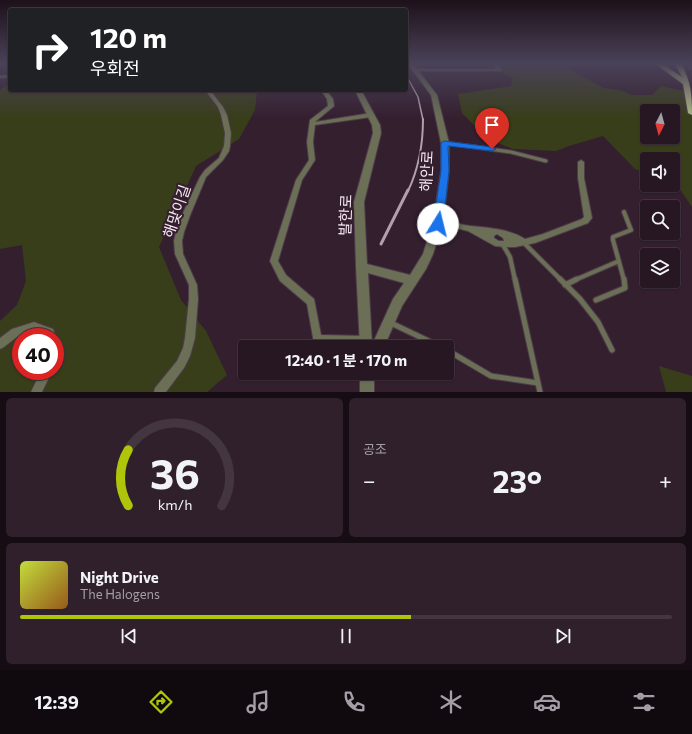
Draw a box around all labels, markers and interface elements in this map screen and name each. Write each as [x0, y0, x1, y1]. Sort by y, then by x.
text: 120 m [90, 20, 167, 54]
icon: right [24, 24, 76, 76]
text: 우회전 [90, 57, 140, 79]
north arrow [640, 104, 680, 144]
map controls [640, 104, 680, 288]
pin [475, 108, 509, 149]
icon: arrive [481, 114, 503, 136]
street label: 해안로 [416, 150, 436, 192]
button: sound [640, 152, 680, 192]
street label: 해맞이길 [159, 182, 193, 240]
street label: 발한로 [335, 194, 355, 236]
button: search [640, 200, 680, 240]
position arrow [417, 203, 459, 245]
button: layers [640, 248, 680, 288]
speed limit sign: 40 [12, 328, 64, 380]
text: 12:40 · 1 분 · 170 m [285, 351, 407, 369]
text: 공조 [363, 441, 387, 457]
text: 36 [150, 446, 199, 497]
text: 23° [493, 462, 542, 499]
text: − [363, 467, 376, 494]
text: + [659, 467, 672, 494]
text: km/h [157, 494, 192, 512]
text: Night Drive [80, 568, 159, 586]
text: The Halogens [80, 586, 160, 602]
icon: previous [118, 625, 140, 647]
icon: pause [335, 625, 357, 647]
icon: next [552, 625, 574, 647]
icon: directions [147, 688, 175, 716]
icon: music [244, 688, 272, 716]
icon: phone [340, 688, 368, 716]
icon: climate [437, 688, 465, 716]
icon: car [533, 688, 561, 716]
icon: filters [630, 688, 658, 716]
text: 12:39 [34, 691, 79, 713]

